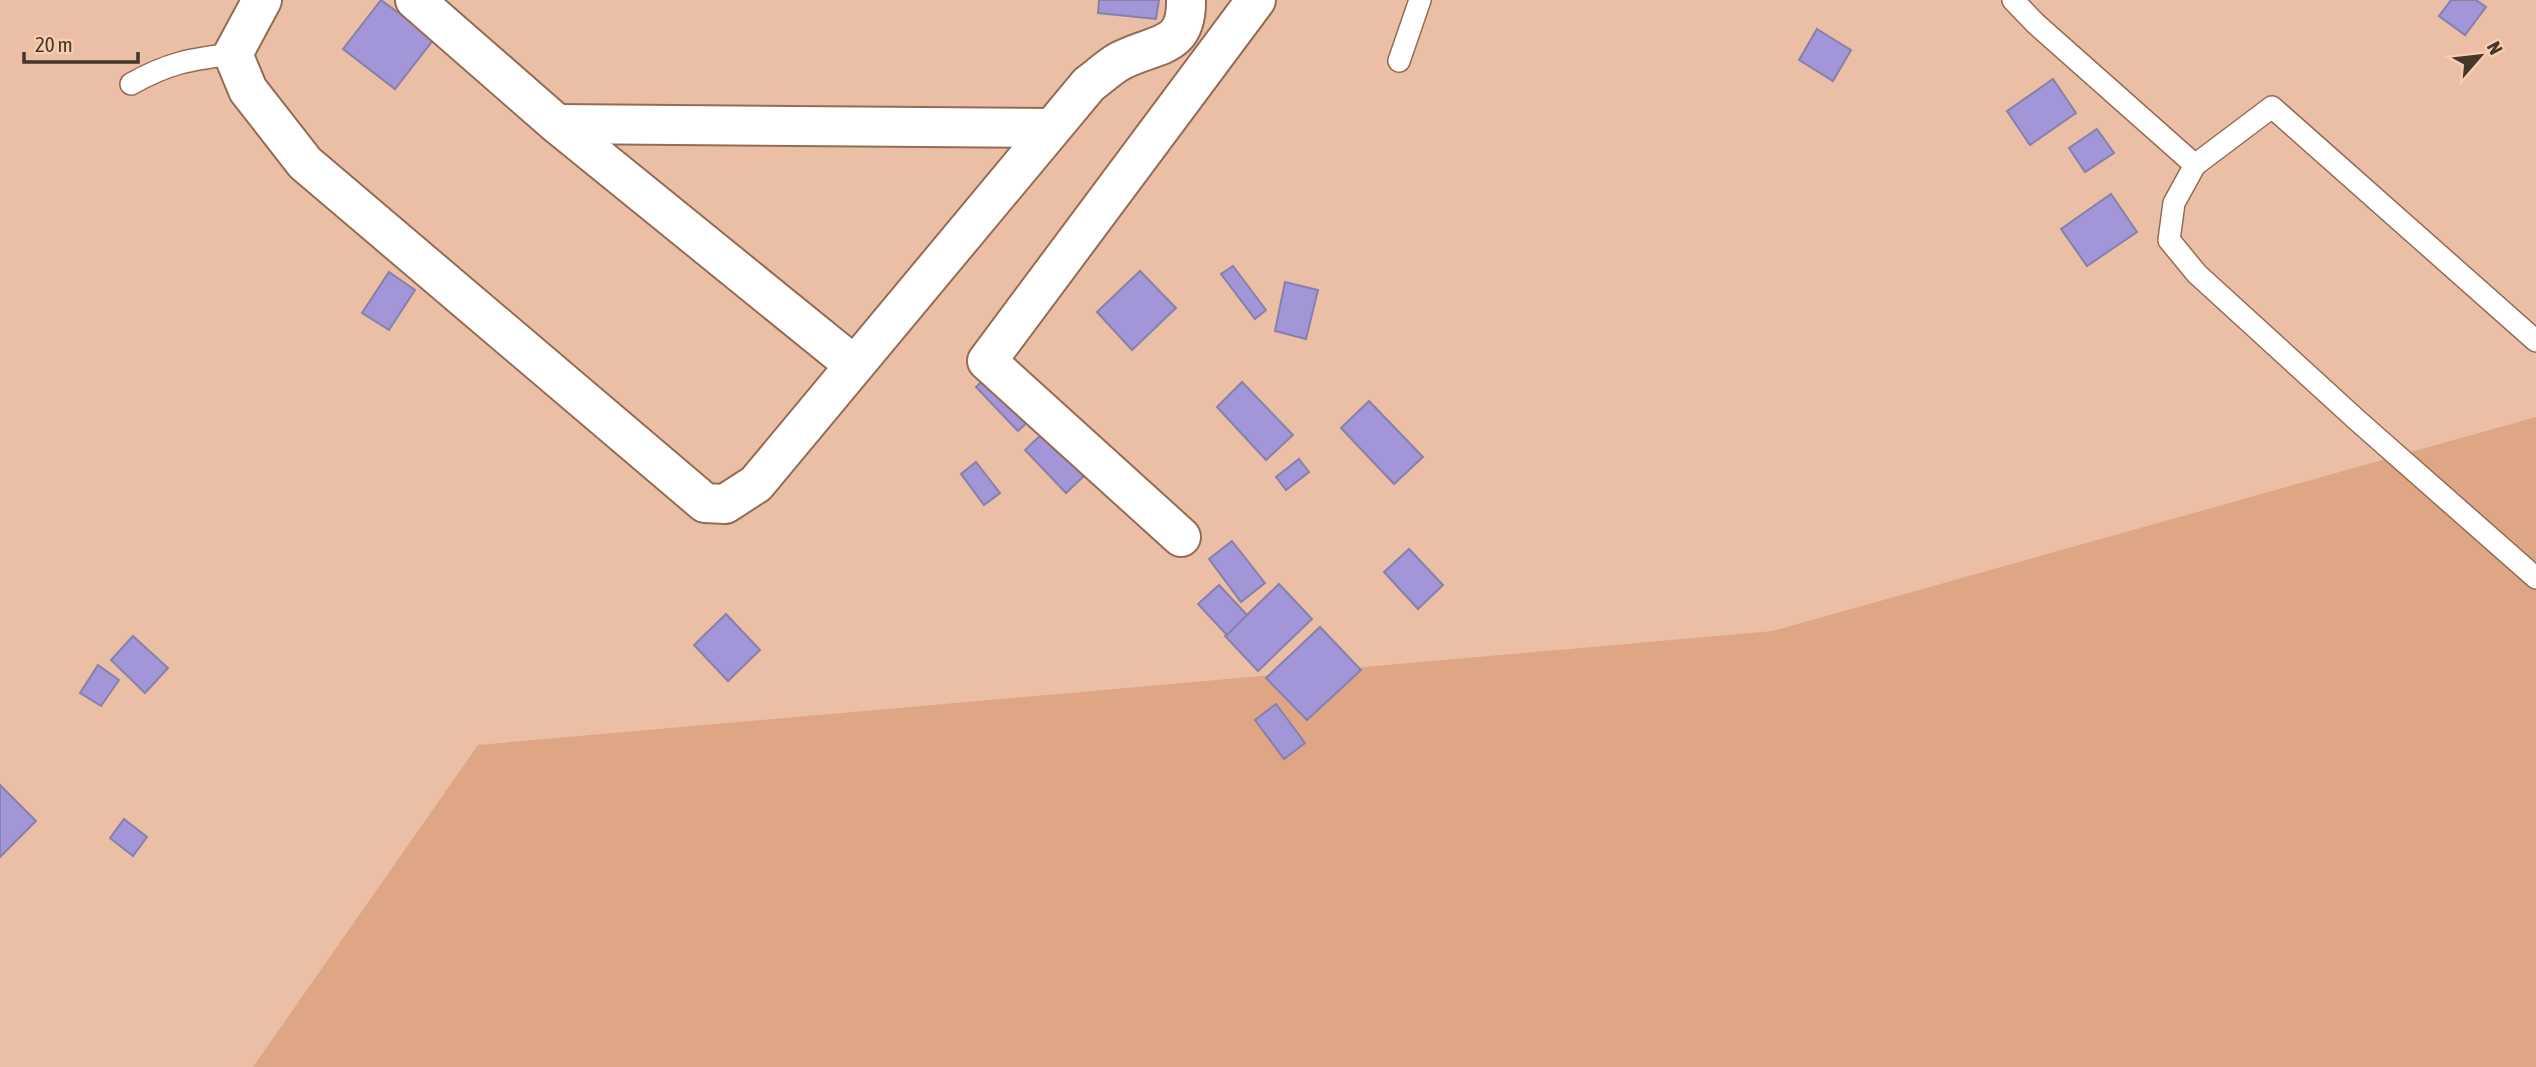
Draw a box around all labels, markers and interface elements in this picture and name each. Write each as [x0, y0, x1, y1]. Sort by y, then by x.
scale bar [24, 21, 138, 65]
north arrow [2445, 21, 2515, 91]
text: 20 m [35, 32, 73, 56]
text: N [2483, 38, 2507, 58]

